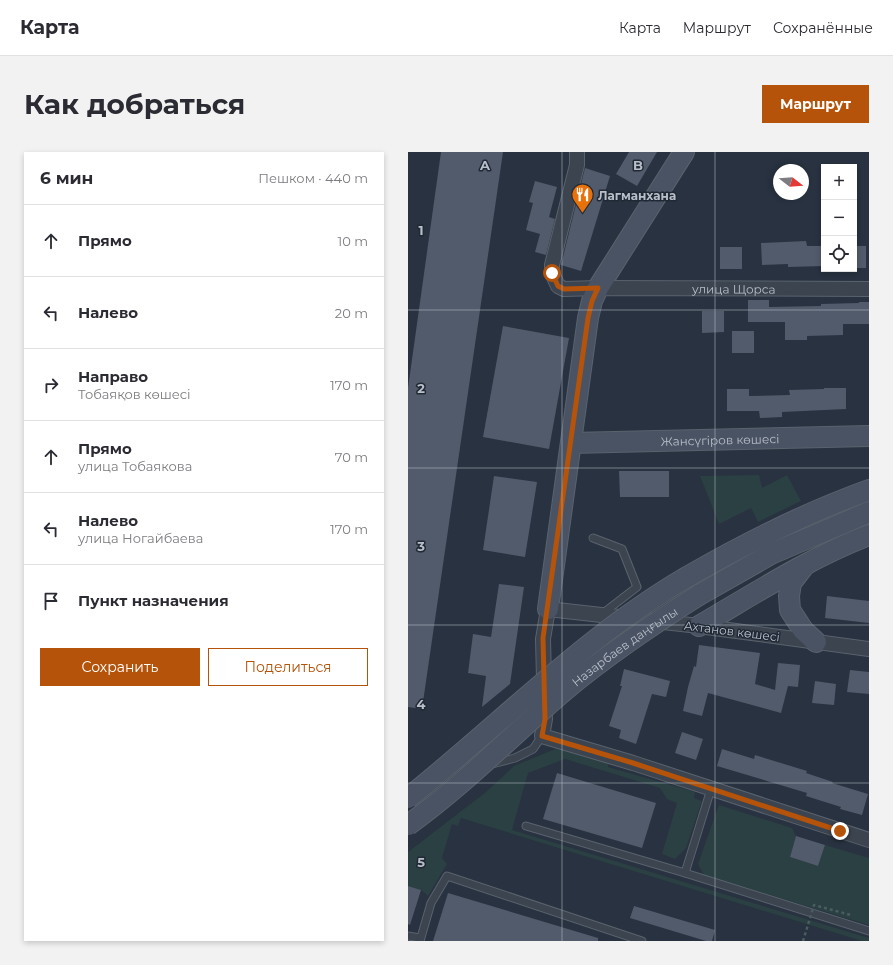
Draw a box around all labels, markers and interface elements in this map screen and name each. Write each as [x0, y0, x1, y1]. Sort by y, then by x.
text: Карта [20, 16, 80, 39]
text: Карта [619, 19, 661, 37]
text: Маршрут [683, 19, 751, 37]
text: Сохранённые [773, 19, 873, 37]
button: Маршрут [762, 85, 869, 123]
text: Как добраться [24, 87, 245, 121]
text: A [479, 157, 491, 173]
text: B [633, 157, 643, 173]
north arrow [773, 164, 809, 200]
map controls [821, 164, 857, 272]
button: + [821, 164, 857, 200]
text: 6 мин [40, 168, 93, 188]
text: Пешком · 440 m [258, 170, 368, 186]
restaurant icon: Лагманхана [570, 182, 596, 215]
place label: Лагманхана [598, 188, 676, 203]
button: − [821, 200, 857, 236]
text: 1 [418, 222, 424, 238]
icon: ahead [40, 230, 62, 252]
text: Прямо [78, 231, 132, 250]
text: 10 m [338, 233, 368, 249]
button: locate [821, 236, 857, 272]
route start [543, 264, 561, 282]
street label: улица Щорса [691, 281, 776, 296]
icon: left [40, 302, 62, 324]
text: Налево [78, 303, 138, 322]
text: 20 m [335, 305, 368, 321]
text: Направо [78, 367, 148, 386]
icon: right [40, 374, 62, 396]
text: 170 m [330, 377, 368, 393]
text: 2 [417, 380, 425, 396]
text: Тобаяқов көшесі [78, 386, 191, 402]
street label: Жансүгіров көшесі [660, 431, 780, 448]
text: Прямо [78, 439, 132, 458]
icon: ahead [40, 446, 62, 468]
text: 70 m [335, 449, 368, 465]
text: улица Тобаякова [78, 458, 192, 474]
text: Налево [78, 511, 138, 530]
icon: left [40, 518, 62, 540]
text: 170 m [330, 521, 368, 537]
text: улица Ногайбаева [78, 530, 203, 546]
text: 3 [416, 538, 425, 554]
icon: arrive [40, 590, 62, 612]
text: Пункт назначения [78, 591, 229, 610]
street label: Назарбаев даңғылы [568, 603, 680, 689]
street label: Ахтанов көшесі [683, 618, 781, 644]
button: Сохранить [40, 648, 200, 686]
button: Поделиться [208, 648, 368, 686]
text: 4 [417, 696, 426, 712]
route end [831, 822, 849, 840]
text: 5 [417, 854, 425, 870]

